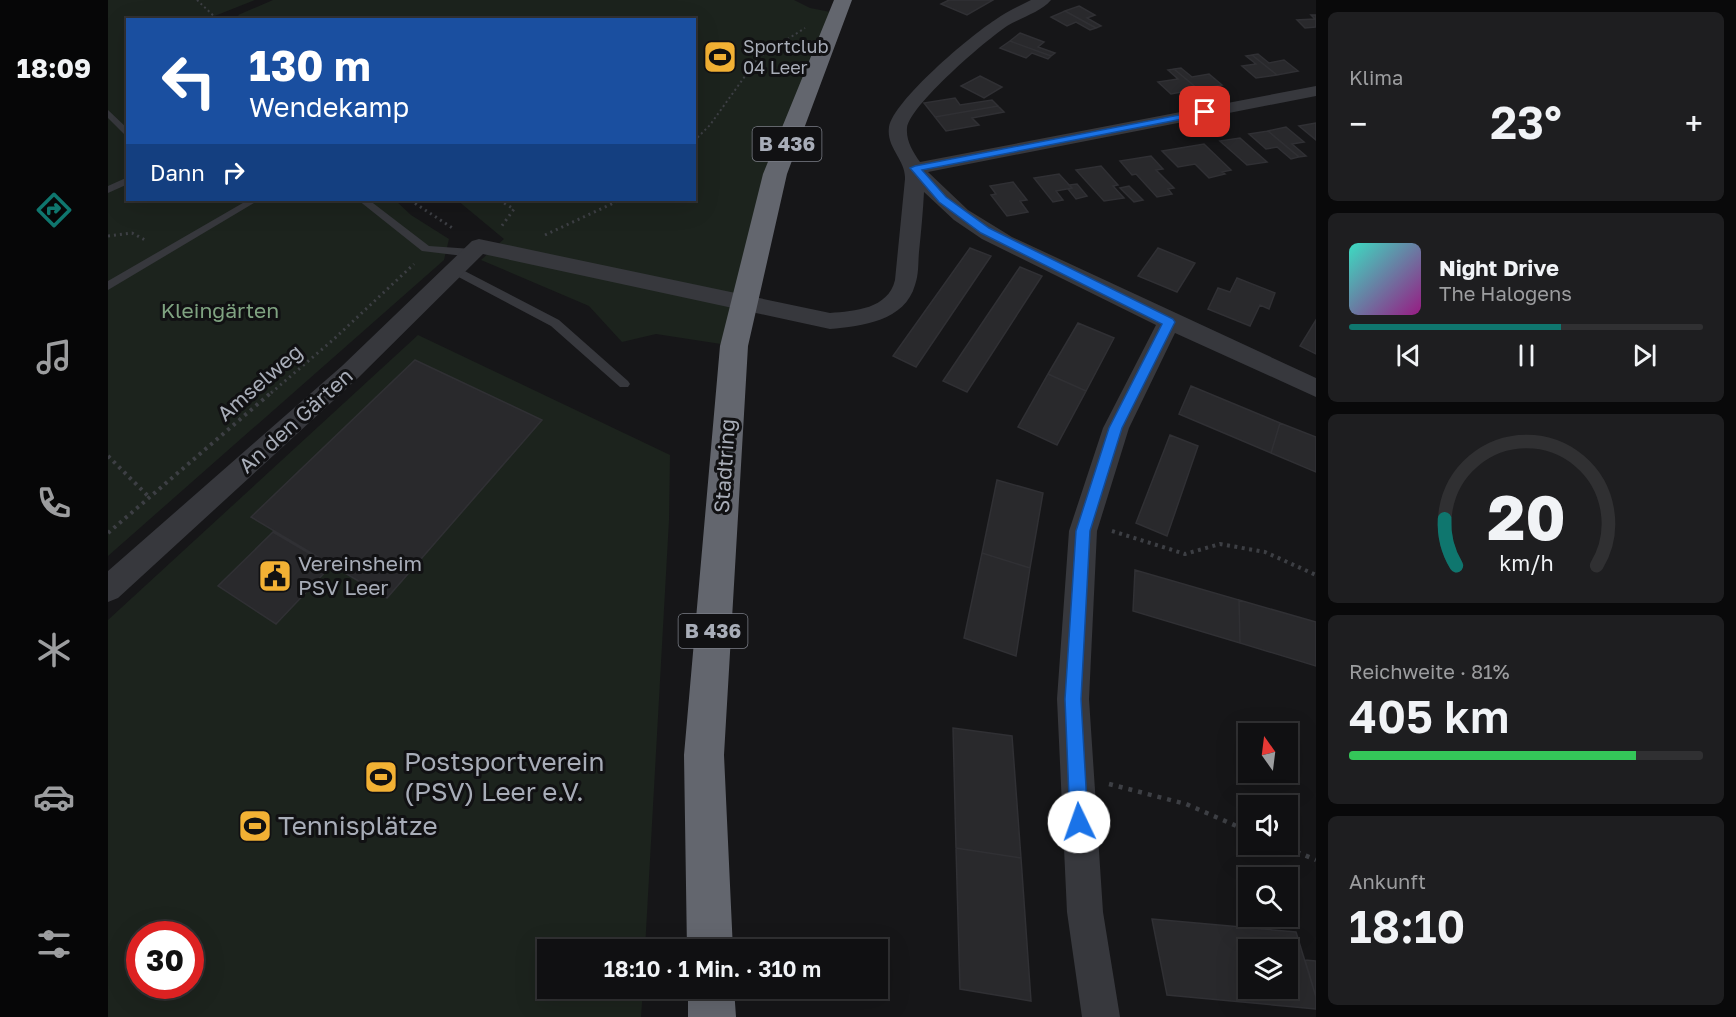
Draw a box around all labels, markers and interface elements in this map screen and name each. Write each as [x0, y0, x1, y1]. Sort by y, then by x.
place label: Sportclub 04 Leer [743, 35, 829, 78]
sports icon: Sportclub 04 Leer [702, 39, 738, 75]
text: 130 m [249, 40, 371, 90]
icon: left [150, 42, 228, 120]
text: 18:09 [17, 52, 91, 84]
text: Klima [1349, 65, 1403, 89]
pin [1179, 86, 1230, 137]
text: Wendekamp [249, 91, 409, 123]
icon: arrive [1188, 95, 1221, 128]
text: 23° [1490, 95, 1562, 149]
text: − [1349, 104, 1367, 143]
text: + [1685, 104, 1703, 143]
road number: B 436 [752, 127, 822, 161]
icon: right [217, 156, 250, 189]
text: Dann [150, 159, 205, 186]
icon: directions [33, 189, 75, 231]
text: Night Drive [1439, 254, 1559, 281]
text: The Halogens [1439, 281, 1572, 305]
park label: Kleingärten [161, 297, 279, 323]
icon: music [33, 336, 75, 378]
street label: Amselweg [211, 338, 307, 426]
icon: previous [1392, 339, 1425, 372]
icon: pause [1510, 339, 1543, 372]
icon: next [1628, 339, 1661, 372]
street label: An den Gärten [233, 362, 358, 478]
street label: Stadtring [708, 418, 740, 514]
text: 20 [1487, 479, 1565, 554]
icon: phone [33, 482, 75, 524]
place label: Vereinsheim PSV Leer [298, 550, 422, 600]
text: km/h [1499, 550, 1553, 576]
public building icon: Vereinsheim PSV Leer [257, 558, 293, 594]
road number: B 436 [678, 614, 748, 648]
icon: climate [33, 629, 75, 671]
text: Reichweite · 81% [1349, 659, 1510, 683]
text: 405 km [1349, 689, 1509, 743]
north arrow [1238, 723, 1298, 783]
map controls [1238, 723, 1298, 999]
place label: Postsportverein (PSV) Leer e.V. [404, 746, 605, 807]
sports icon: Postsportverein (PSV) Leer e.V. [363, 759, 399, 795]
icon: car [33, 776, 75, 818]
position arrow [1047, 790, 1111, 854]
button: sound [1238, 795, 1298, 855]
sports icon: Tennisplätze [237, 808, 273, 844]
place label: Tennisplätze [278, 810, 438, 841]
button: search [1238, 867, 1298, 927]
text: Ankunft [1349, 869, 1426, 893]
text: 18:10 [1349, 899, 1465, 953]
speed limit sign: 30 [126, 921, 204, 999]
icon: filters [33, 923, 75, 965]
button: layers [1238, 939, 1298, 999]
text: 18:10 · 1 Min. · 310 m [604, 955, 821, 982]

